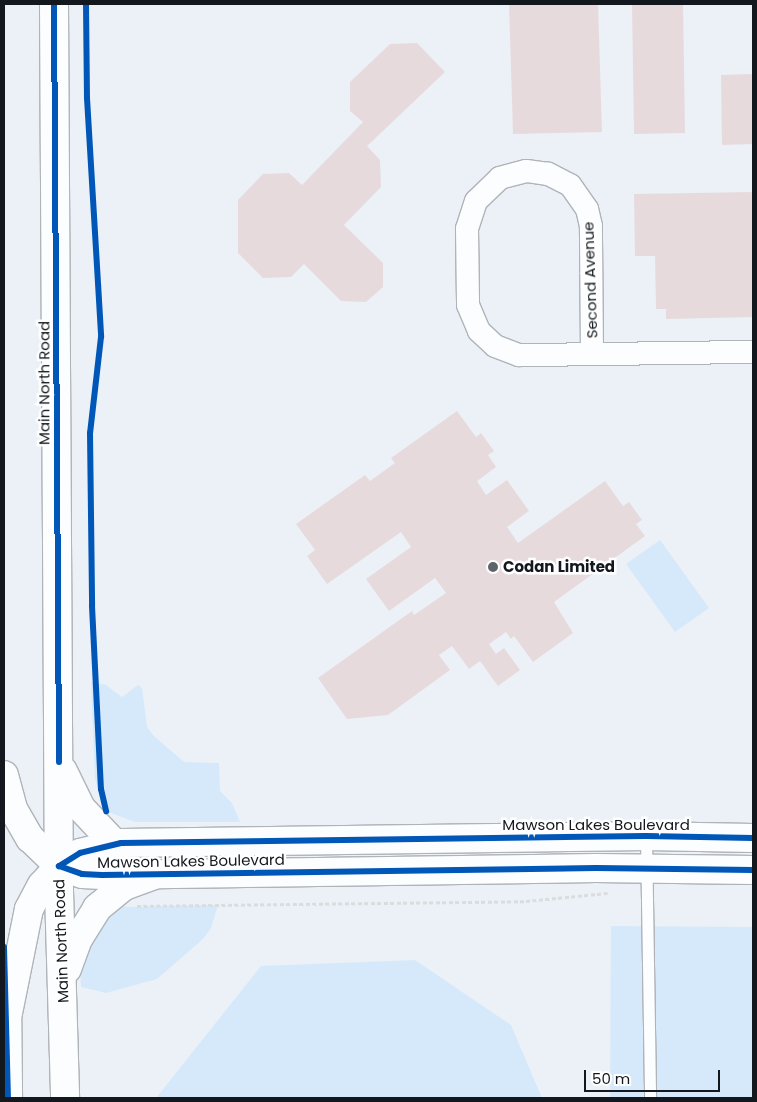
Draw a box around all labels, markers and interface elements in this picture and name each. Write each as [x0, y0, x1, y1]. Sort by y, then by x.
street label: Second Avenue [579, 221, 601, 339]
street label: Main North Road [35, 321, 53, 445]
place label: Codan Limited [503, 558, 615, 576]
marker: Codan Limited [487, 561, 499, 573]
street label: Mawson Lakes Boulevard [502, 816, 690, 834]
street label: Mawson Lakes Boulevard [97, 850, 285, 872]
street label: Main North Road [50, 879, 72, 1003]
scale bar [587, 1060, 723, 1092]
text: 50 m [592, 1068, 630, 1089]

